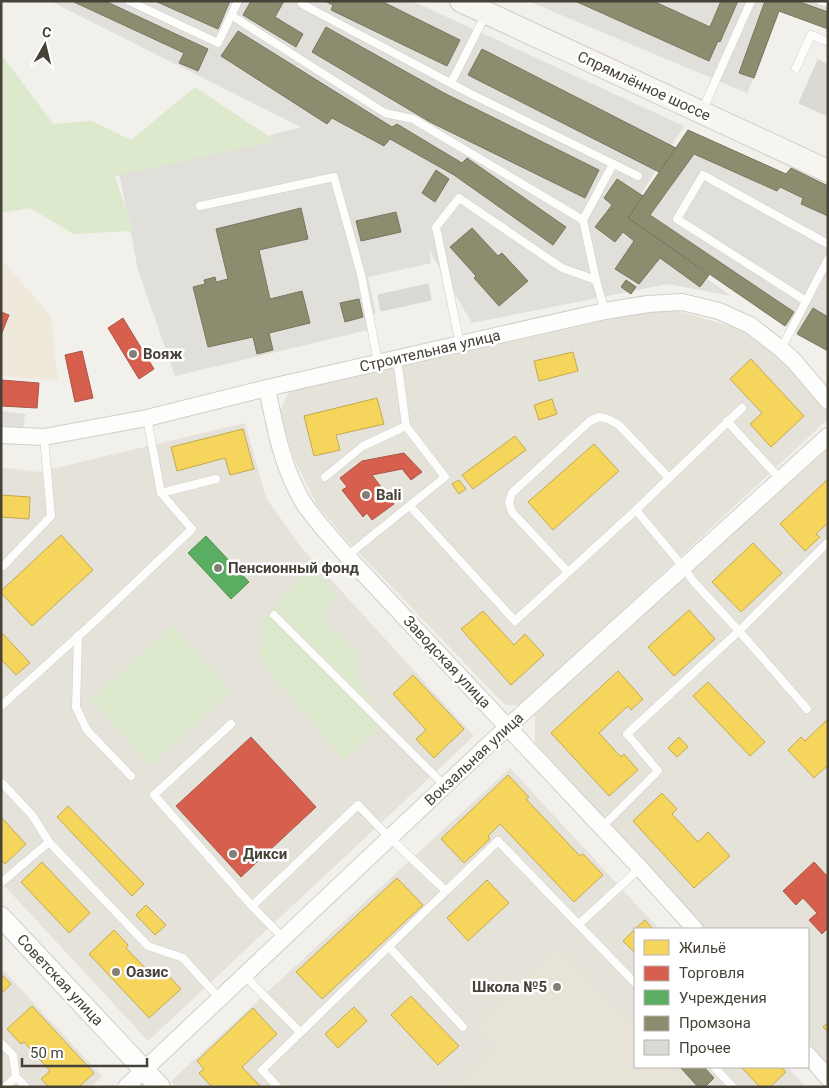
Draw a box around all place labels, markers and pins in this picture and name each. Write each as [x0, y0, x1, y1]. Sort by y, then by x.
place label: Вояж [143, 345, 182, 363]
marker: Вояж [127, 348, 139, 360]
place label: Bali [376, 486, 402, 504]
marker: Bali [360, 489, 372, 501]
place label: Пенсионный фонд [228, 559, 360, 577]
marker: Пенсионный фонд [212, 562, 224, 574]
place label: Дикси [243, 845, 287, 863]
marker: Дикси [227, 848, 239, 860]
place label: Оазис [126, 963, 169, 981]
marker: Оазис [110, 966, 122, 978]
place label: Школа №5 [472, 978, 547, 996]
marker: Школа №5 [551, 981, 563, 993]

